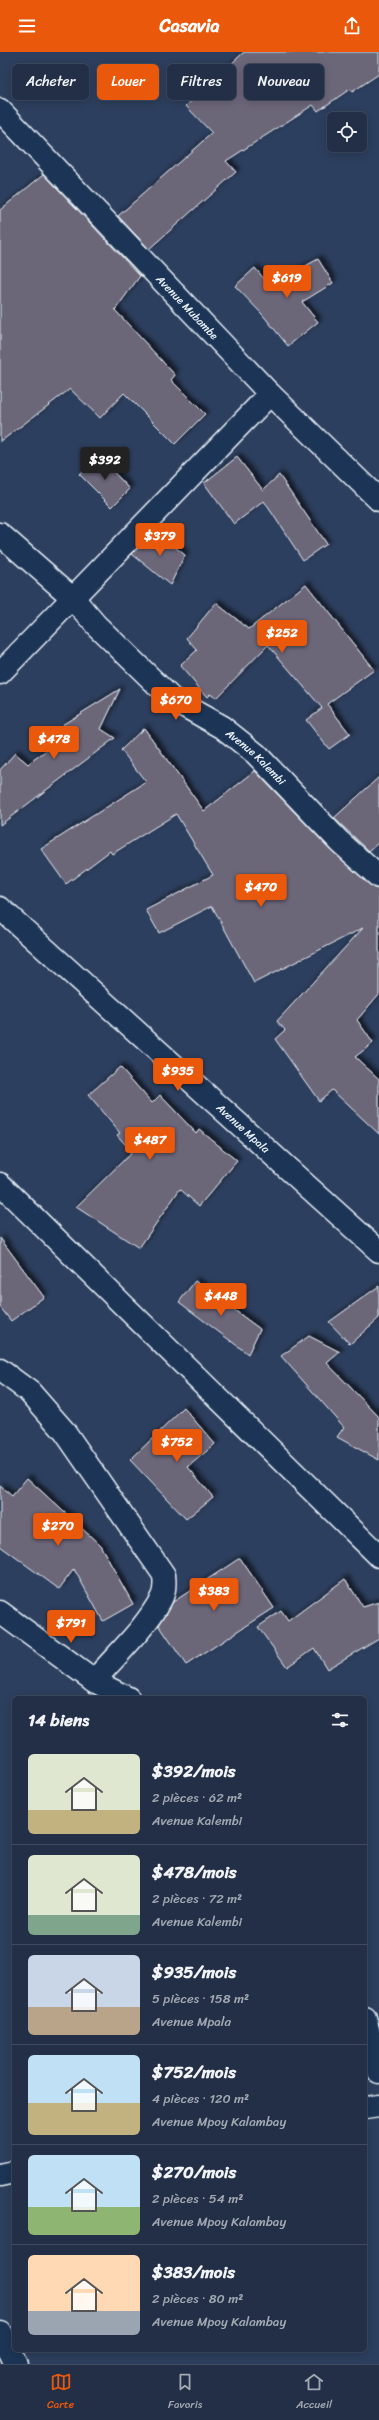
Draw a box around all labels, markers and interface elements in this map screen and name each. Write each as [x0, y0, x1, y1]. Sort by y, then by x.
text: Casavia [160, 10, 219, 42]
icon: menu [16, 15, 38, 37]
icon: share [341, 15, 363, 37]
chip: Acheter [12, 64, 89, 100]
chip: Louer [97, 64, 159, 100]
chip: Filtres [167, 64, 236, 100]
chip: Nouveau [244, 64, 324, 100]
map controls [327, 112, 367, 152]
button: locate [327, 112, 367, 152]
pin: $619 [263, 265, 311, 299]
text: $619 [272, 266, 302, 289]
street label: Avenue Mubambe [151, 269, 224, 345]
pin: $392 [81, 447, 129, 481]
text: $392 [89, 448, 121, 471]
pin: $379 [136, 523, 184, 557]
text: $379 [144, 524, 176, 547]
pin: $252 [258, 620, 306, 654]
text: $252 [266, 621, 298, 644]
pin: $670 [152, 687, 200, 721]
text: $670 [160, 688, 192, 711]
street label: Avenue Kalembi [221, 723, 291, 790]
pin: $478 [30, 726, 78, 760]
text: $478 [38, 727, 70, 750]
pin: $470 [237, 874, 285, 908]
text: $470 [245, 875, 277, 898]
pin: $935 [154, 1058, 202, 1092]
text: $935 [162, 1059, 194, 1082]
street label: Avenue Mpala [211, 1098, 275, 1158]
pin: $487 [126, 1127, 174, 1161]
text: $487 [134, 1128, 166, 1151]
pin: $448 [197, 1283, 245, 1317]
text: $448 [205, 1284, 237, 1307]
pin: $752 [153, 1429, 201, 1463]
text: $752 [161, 1430, 193, 1453]
pin: $270 [34, 1513, 82, 1547]
text: $270 [42, 1514, 74, 1537]
pin: $383 [190, 1578, 238, 1612]
text: $383 [199, 1579, 229, 1602]
pin: $791 [47, 1610, 95, 1644]
text: $791 [56, 1611, 86, 1634]
text: 14 biens [28, 1705, 89, 1735]
icon: filters [329, 1709, 351, 1731]
text: $392/mois [152, 1756, 236, 1786]
icon: home [60, 1770, 108, 1818]
text: 2 pièces · 62 m² [152, 1786, 242, 1809]
text: Avenue Kalembi [152, 1809, 242, 1832]
text: $478/mois [152, 1857, 237, 1887]
icon: home [60, 1871, 108, 1919]
text: 2 pièces · 72 m² [152, 1887, 242, 1910]
text: Avenue Kalembi [152, 1910, 242, 1933]
text: $935/mois [152, 1957, 236, 1987]
icon: home [60, 1971, 108, 2019]
text: 5 pièces · 158 m² [152, 1987, 249, 2010]
text: Avenue Mpala [152, 2010, 231, 2033]
text: $752/mois [152, 2057, 236, 2087]
icon: home [60, 2071, 108, 2119]
text: 4 pièces · 120 m² [152, 2087, 249, 2110]
text: Avenue Mpoy Kalambay [152, 2110, 286, 2133]
text: $270/mois [152, 2157, 236, 2187]
icon: home [60, 2171, 108, 2219]
text: 2 pièces · 54 m² [152, 2187, 243, 2210]
text: Avenue Mpoy Kalambay [152, 2210, 286, 2233]
text: $383/mois [152, 2257, 235, 2287]
icon: home [60, 2271, 108, 2319]
text: 2 pièces · 80 m² [152, 2287, 243, 2310]
text: Avenue Mpoy Kalambay [152, 2310, 286, 2333]
tab: Carte [47, 2371, 74, 2414]
tab: Favoris [168, 2371, 202, 2414]
tab: Accueil [296, 2371, 332, 2414]

